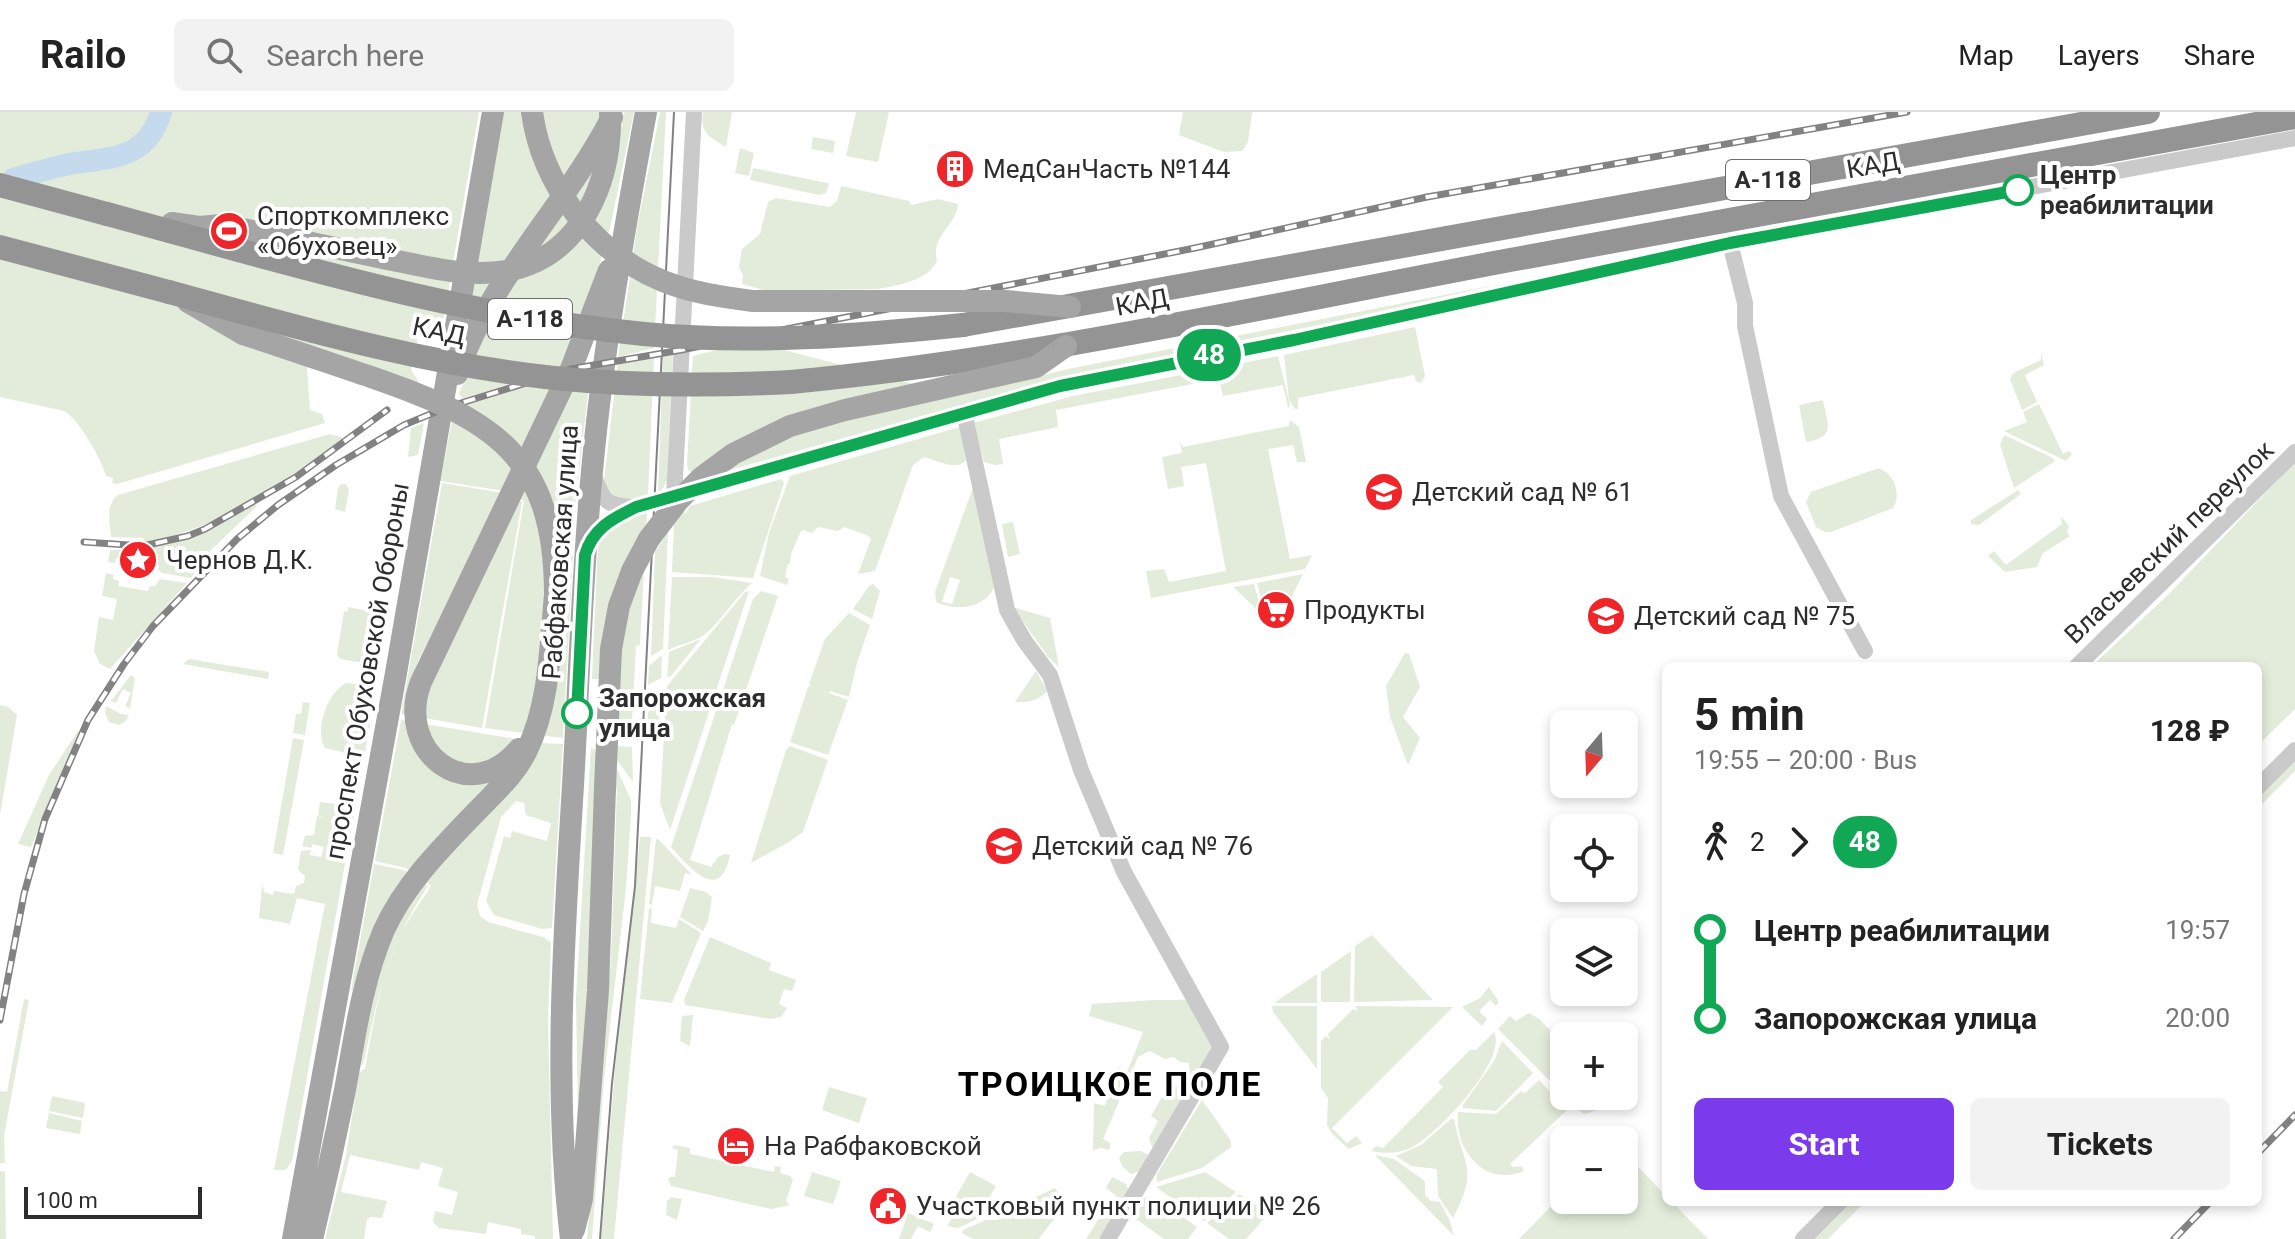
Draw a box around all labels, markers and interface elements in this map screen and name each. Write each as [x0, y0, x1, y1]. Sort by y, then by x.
search box [174, 19, 734, 91]
text: Railo [40, 33, 126, 77]
icon: search [202, 33, 246, 77]
text: Search here [266, 38, 424, 73]
text: Map [1958, 39, 2014, 72]
text: Layers [2058, 39, 2140, 72]
text: Share [2184, 39, 2255, 72]
street label: КАД [1844, 146, 1902, 184]
building icon: МедСанЧасть №144 [934, 148, 976, 190]
place label: МедСанЧасть №144 [983, 154, 1231, 184]
road number: А-118 [1726, 160, 1810, 200]
place label: Центр реабилитации [2040, 160, 2214, 220]
marker: Центр реабилитации [2003, 175, 2033, 205]
place label: Спорткомплекс «Обуховец» [257, 201, 449, 261]
sports icon: Спорткомплекс «Обуховец» [208, 210, 250, 252]
street label: КАД [1113, 282, 1171, 322]
road number: А-118 [488, 299, 572, 339]
street label: КАД [410, 311, 468, 351]
line badge: 48 [1173, 329, 1245, 381]
text: 48 [1193, 338, 1225, 371]
street label: Рабфаковская улица [536, 424, 584, 680]
street label: Власьевский переулок [2058, 434, 2280, 650]
school or university icon: Детский сад № 61 [1363, 471, 1405, 513]
place label: Детский сад № 61 [1412, 477, 1633, 507]
street label: проспект Обуховской Обороны [319, 480, 415, 862]
place icon: Чернов Д.К. [117, 539, 159, 581]
place label: Чернов Д.К. [166, 545, 313, 575]
supermarket icon: Продукты [1255, 589, 1297, 631]
place label: Продукты [1304, 595, 1426, 625]
school or university icon: Детский сад № 75 [1585, 595, 1627, 637]
place label: Детский сад № 75 [1634, 601, 1855, 631]
place label: Запорожская улица [599, 683, 766, 743]
text: 5 min [1694, 689, 1805, 741]
marker: Запорожская улица [562, 698, 592, 728]
north arrow [1550, 710, 1638, 798]
map controls [1550, 710, 1638, 1214]
text: 128 ₽ [2150, 713, 2230, 748]
text: 19:55 – 20:00 · Bus [1694, 745, 1917, 775]
button: locate [1550, 814, 1638, 902]
icon: walk [1694, 820, 1738, 864]
icon: forward [1777, 820, 1821, 864]
school or university icon: Детский сад № 76 [983, 825, 1025, 867]
text: 48 [1849, 825, 1881, 858]
text: 2 [1750, 827, 1765, 857]
place label: Детский сад № 76 [1032, 831, 1253, 861]
text: Центр реабилитации [1754, 913, 2050, 948]
text: 19:57 [2165, 915, 2230, 945]
button: layers [1550, 918, 1638, 1006]
text: Запорожская улица [1754, 1001, 2037, 1036]
text: 20:00 [2165, 1003, 2230, 1033]
button: + [1550, 1022, 1638, 1110]
district label: ТРОИЦКОЕ ПОЛЕ [958, 1064, 1262, 1104]
button: Start [1694, 1098, 1954, 1190]
button: Tickets [1970, 1098, 2230, 1190]
hotel icon: На Рабфаковской [715, 1125, 757, 1167]
button: − [1550, 1126, 1638, 1214]
place label: На Рабфаковской [764, 1131, 982, 1161]
scale bar [24, 1183, 202, 1219]
public building icon: Участковый пункт полиции № 26 [867, 1185, 909, 1227]
text: 100 m [36, 1188, 98, 1213]
place label: Участковый пункт полиции № 26 [916, 1191, 1321, 1221]

